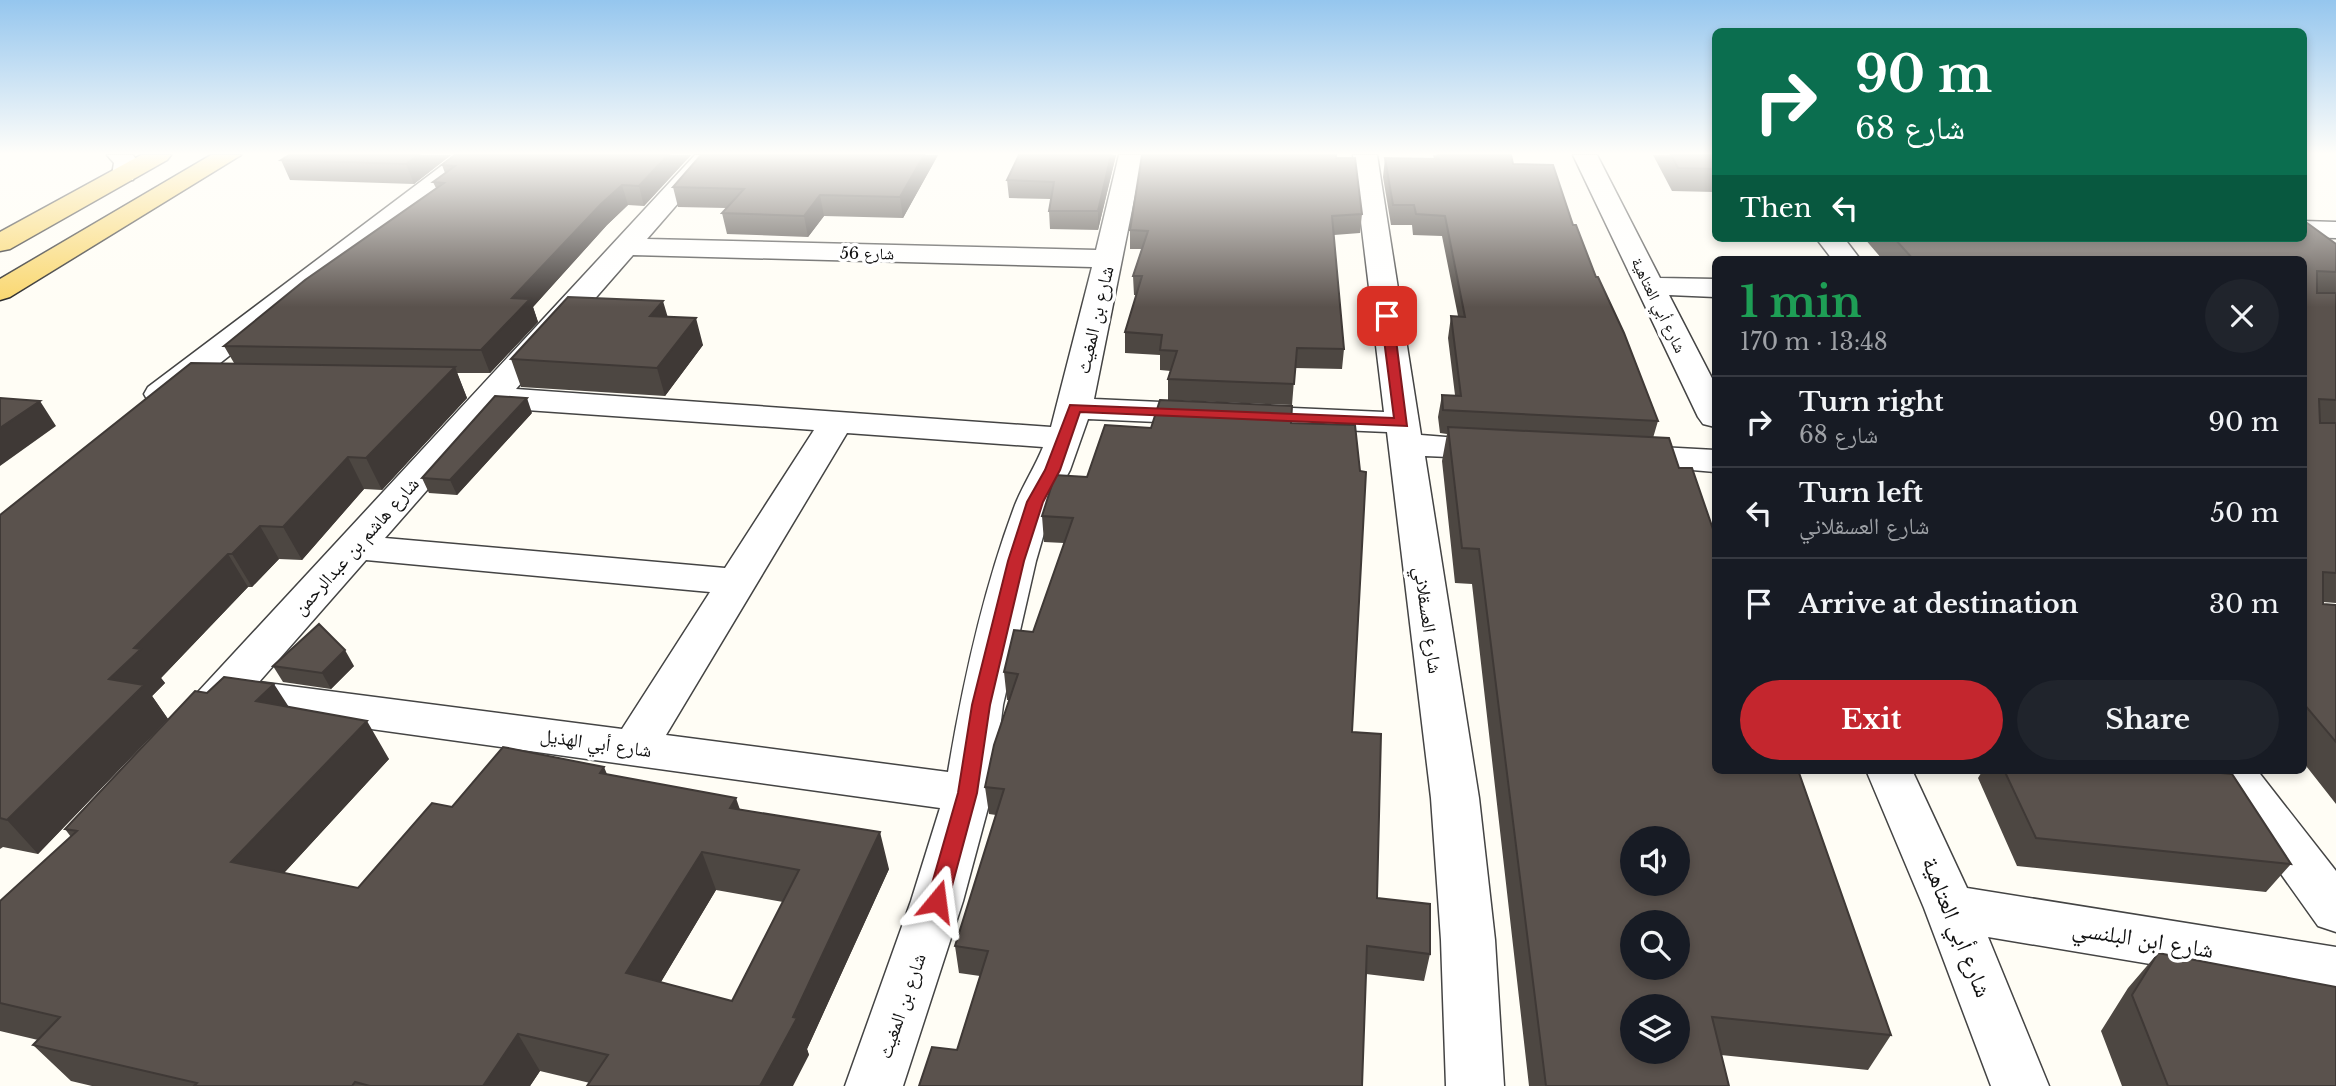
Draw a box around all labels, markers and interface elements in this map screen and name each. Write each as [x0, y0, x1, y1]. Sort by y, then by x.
text: 90 m [1855, 44, 1992, 105]
icon: right [1740, 56, 1831, 147]
text: شارع 68 [1855, 108, 1965, 148]
icon: left [1826, 189, 1864, 227]
text: Then [1740, 192, 1812, 224]
street label: شارع 56 [840, 243, 894, 264]
street label: شارع أبي العتاهية [1625, 254, 1691, 357]
street label: شارع بن المغيث [1071, 264, 1119, 376]
text: 1 min [1740, 276, 1862, 328]
button: close [2205, 279, 2279, 353]
pin [1357, 286, 1417, 346]
icon: arrive [1368, 297, 1406, 335]
text: 170 m · 13:48 [1740, 328, 1888, 356]
text: Turn right [1799, 386, 1944, 418]
icon: right [1740, 403, 1778, 441]
text: 90 m [2208, 406, 2279, 438]
text: شارع 68 [1799, 421, 1878, 449]
street label: شارع هاشم بن عبدالرحمن [288, 472, 425, 620]
text: Turn left [1799, 477, 1923, 509]
icon: left [1740, 494, 1778, 532]
text: 50 m [2210, 497, 2279, 529]
text: شارع العسقلاني [1799, 512, 1930, 540]
street label: شارع العسقلاني [1405, 565, 1447, 676]
icon: arrive [1740, 585, 1778, 623]
text: Arrive at destination [1799, 588, 2079, 620]
text: 30 m [2209, 588, 2279, 620]
button: Exit [1740, 680, 2003, 760]
button: Share [2017, 680, 2279, 760]
street label: شارع أبي الهذيل [538, 724, 653, 766]
map controls [1620, 826, 1690, 1064]
button: sound [1620, 826, 1690, 896]
street label: شارع أبي العتاهية [1912, 853, 1998, 1003]
position arrow [900, 864, 974, 938]
button: search [1620, 910, 1690, 980]
street label: شارع ابن البلنسي [2070, 914, 2216, 969]
street label: شارع بن المغيث [873, 950, 931, 1062]
button: layers [1620, 994, 1690, 1064]

